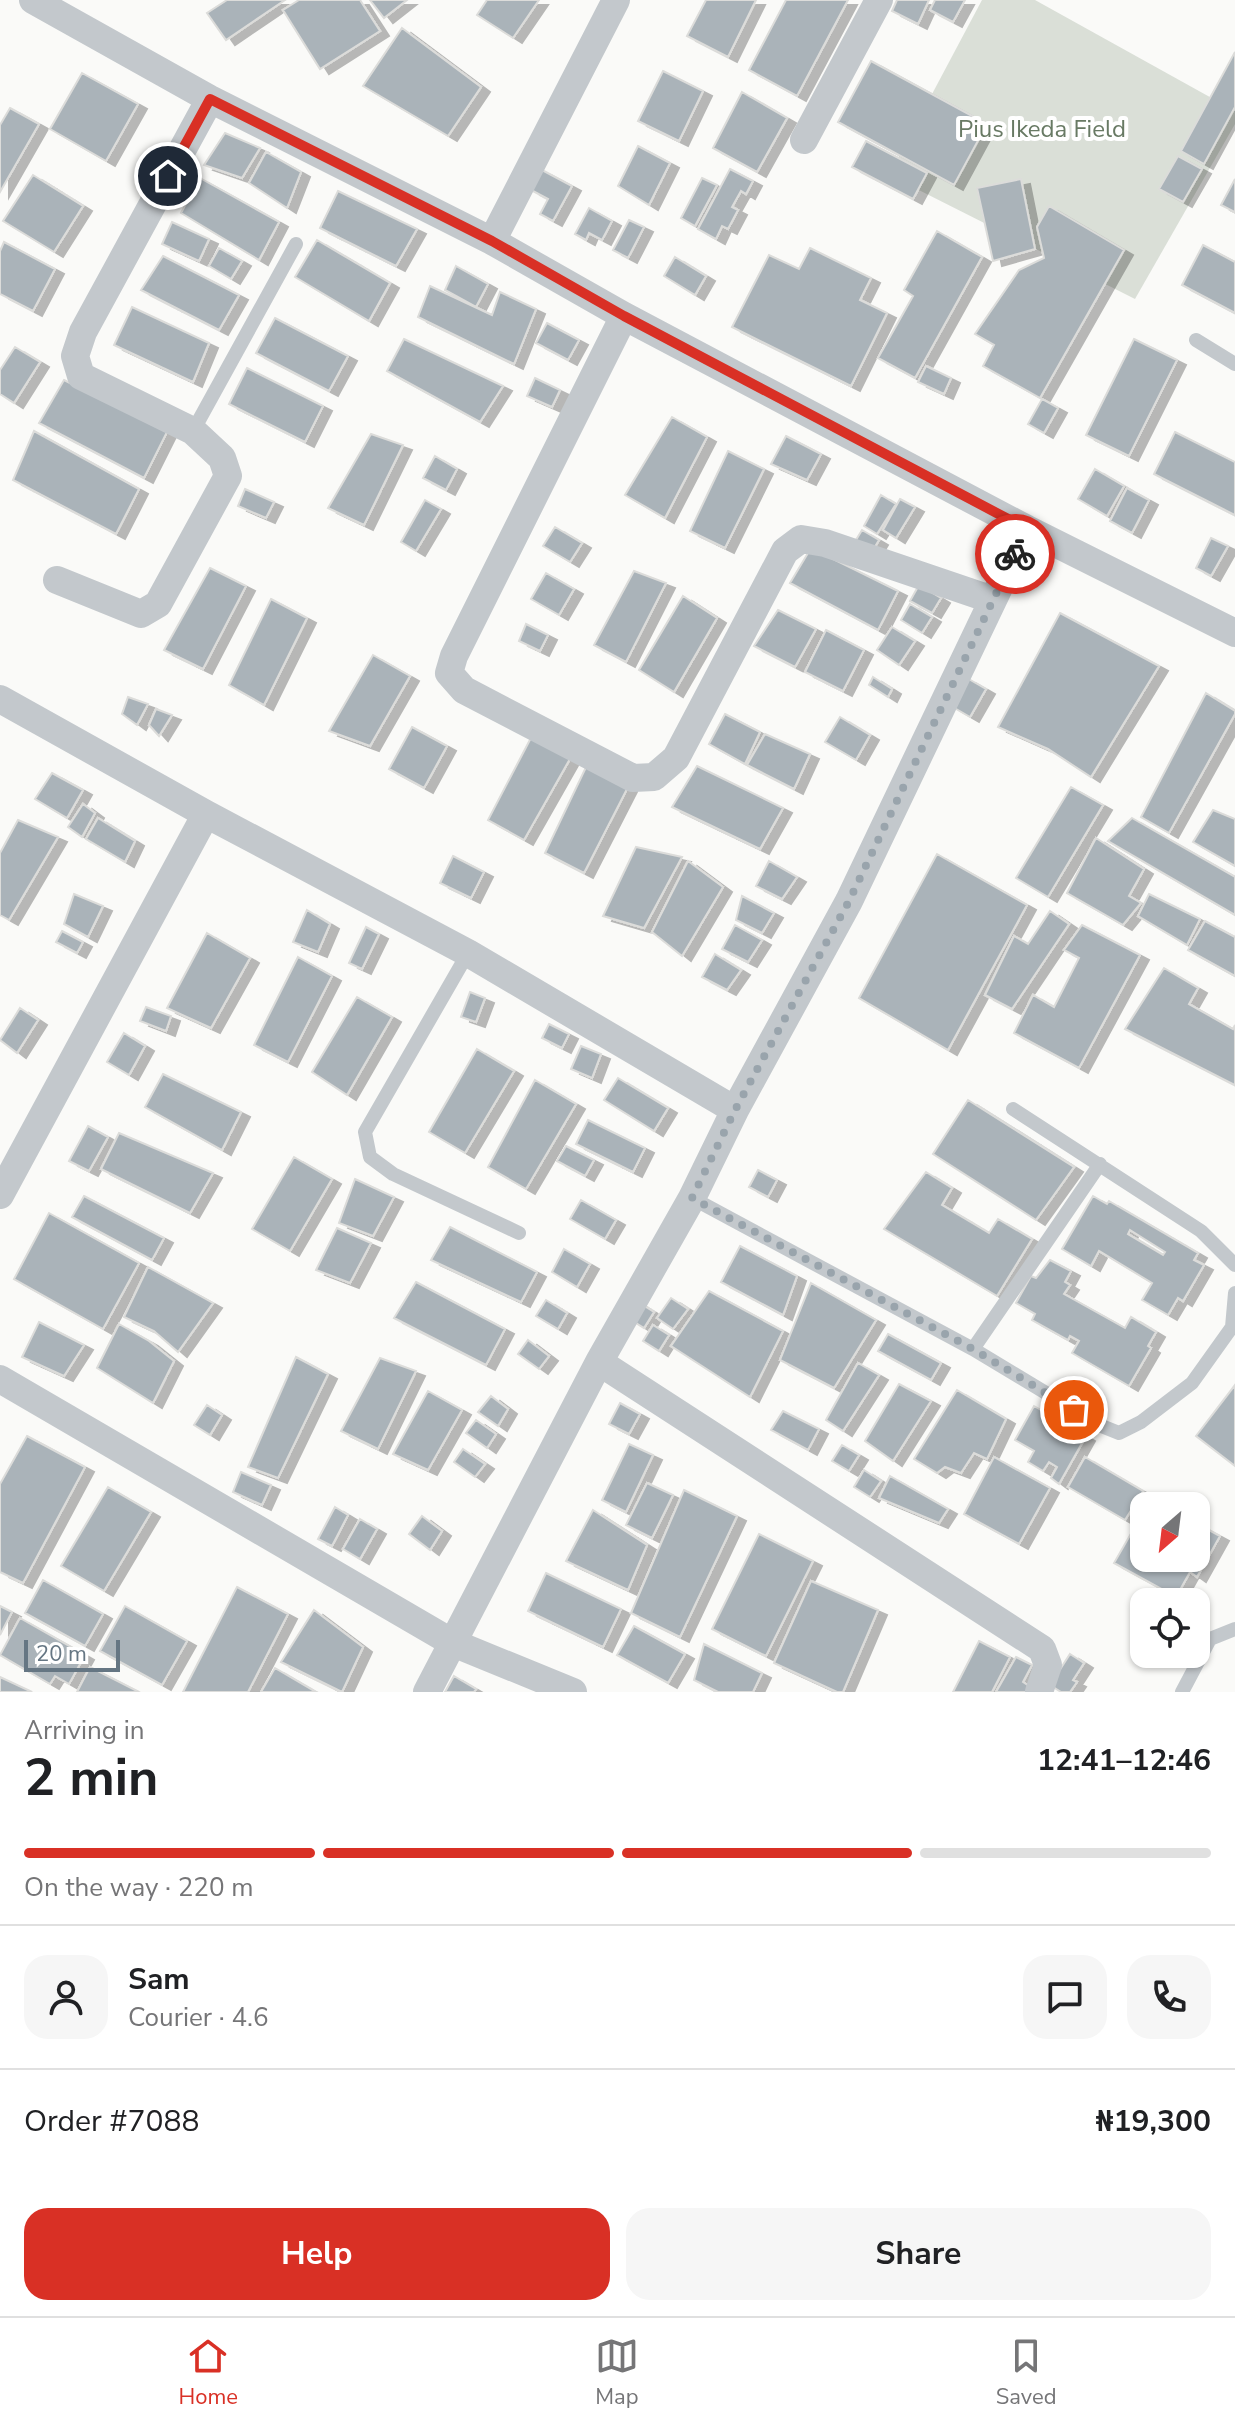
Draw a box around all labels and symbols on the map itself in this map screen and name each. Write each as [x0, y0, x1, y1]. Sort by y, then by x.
park label: Pius Ikeda Field [958, 113, 1126, 145]
pin [134, 142, 202, 210]
courier [975, 514, 1055, 594]
pin [1040, 1376, 1108, 1444]
north arrow [1130, 1492, 1210, 1572]
scale bar [24, 1636, 120, 1672]

